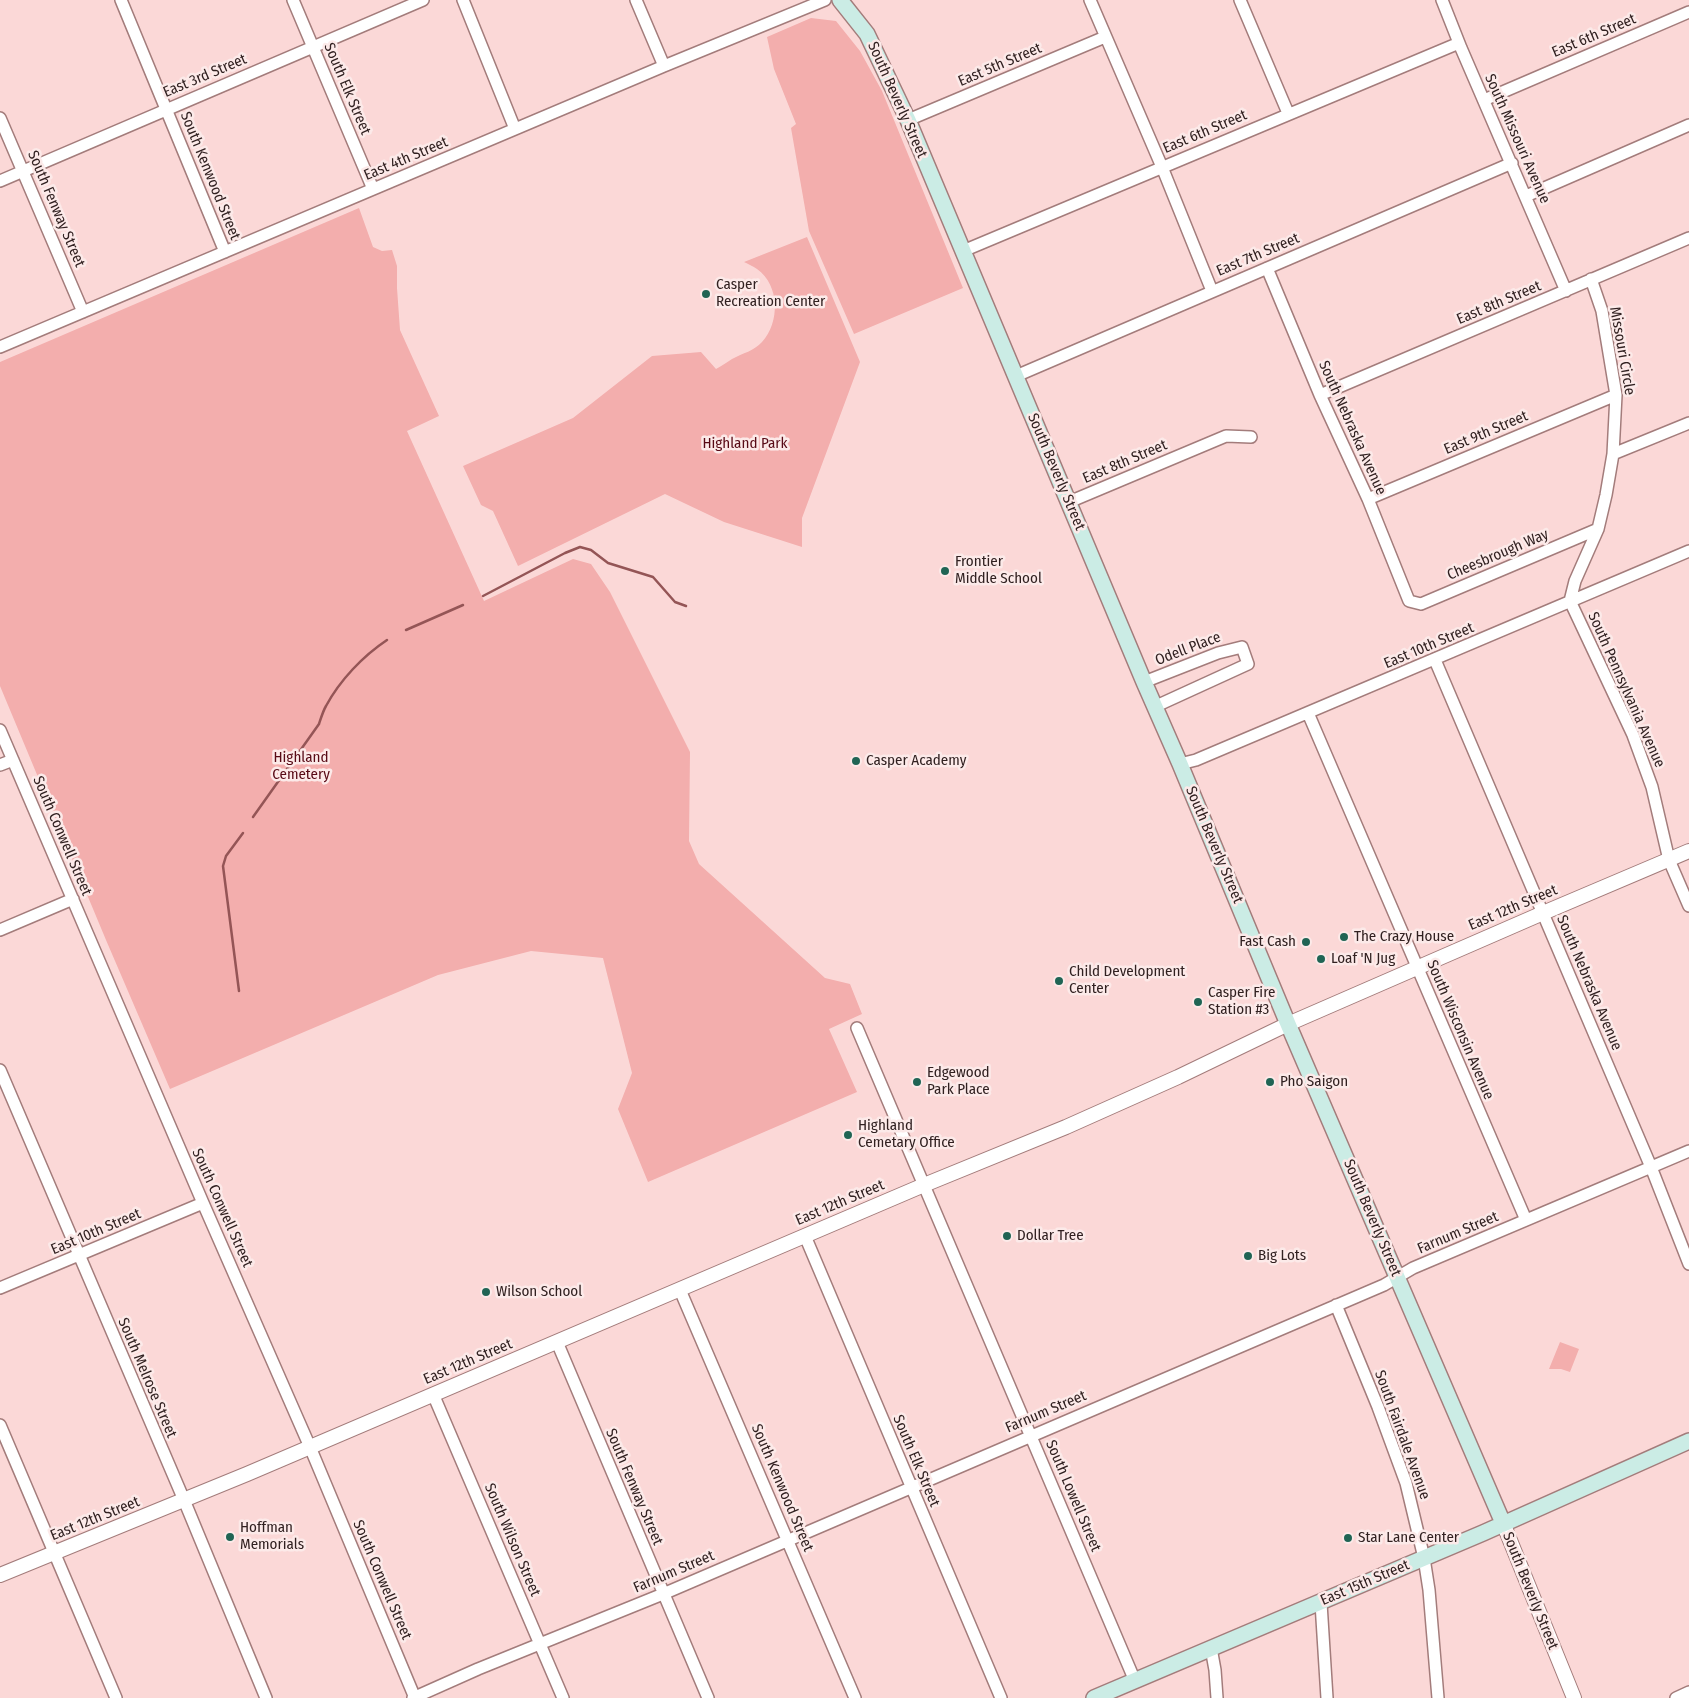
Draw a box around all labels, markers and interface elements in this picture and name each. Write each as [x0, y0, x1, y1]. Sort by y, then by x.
street label: East 6th Street [1549, 10, 1639, 62]
street label: South Beverly Street [863, 39, 931, 161]
street label: East 5th Street [956, 39, 1044, 91]
street label: South Elk Street [320, 40, 374, 138]
street label: East 3rd Street [161, 50, 249, 102]
street label: South Missouri Avenue [1480, 71, 1554, 207]
street label: East 6th Street [1160, 106, 1250, 158]
street label: South Kenwood Street [176, 109, 244, 243]
street label: East 4th Street [361, 133, 451, 185]
street label: South Fenway Street [23, 148, 89, 270]
street label: East 7th Street [1214, 229, 1302, 281]
place label: Casper Recreation Center [716, 276, 825, 311]
street label: East 8th Street [1454, 277, 1544, 329]
marker: Casper Recreation Center [700, 288, 712, 300]
street label: Missouri Circle [1605, 305, 1639, 397]
street label: South Nebraska Avenue [1314, 358, 1390, 498]
street label: East 9th Street [1441, 407, 1531, 459]
street label: South Beverly Street [1023, 411, 1089, 533]
park label: Highland Park [702, 435, 788, 453]
street label: East 8th Street [1080, 436, 1170, 488]
street label: Cheesbrough Way [1445, 526, 1551, 584]
place label: Frontier Middle School [955, 553, 1042, 588]
marker: Frontier Middle School [939, 565, 951, 577]
street label: South Pennsylvania Avenue [1584, 609, 1668, 771]
street label: East 10th Street [1381, 619, 1477, 673]
street label: Odell Place [1153, 628, 1223, 670]
park label: Highland Cemetery [272, 749, 330, 784]
place label: Casper Academy [866, 752, 966, 770]
marker: Casper Academy [850, 755, 862, 767]
street label: South Conwell Street [29, 773, 95, 899]
street label: South Beverly Street [1181, 784, 1247, 906]
street label: East 12th Street [1466, 881, 1560, 935]
street label: South Nebraska Avenue [1552, 913, 1626, 1053]
place label: The Crazy House [1354, 928, 1454, 946]
marker: The Crazy House [1338, 931, 1350, 943]
place label: Fast Cash [1239, 933, 1296, 951]
marker: Fast Cash [1300, 936, 1312, 948]
place label: Loaf 'N Jug [1331, 950, 1395, 968]
marker: Loaf 'N Jug [1315, 953, 1327, 965]
street label: South Wisconsin Avenue [1422, 958, 1498, 1102]
place label: Child Development Center [1069, 963, 1185, 998]
marker: Child Development Center [1053, 975, 1065, 987]
place label: Casper Fire Station #3 [1208, 984, 1275, 1019]
marker: Casper Fire Station #3 [1192, 996, 1204, 1008]
place label: Edgewood Park Place [927, 1064, 990, 1099]
place label: Pho Saigon [1280, 1073, 1348, 1091]
marker: Edgewood Park Place [911, 1076, 923, 1088]
marker: Pho Saigon [1264, 1076, 1276, 1088]
place label: Highland Cemetary Office [858, 1117, 955, 1152]
marker: Highland Cemetary Office [842, 1129, 854, 1141]
street label: South Conwell Street [188, 1146, 256, 1270]
street label: South Beverly Street [1339, 1157, 1405, 1279]
street label: East 12th Street [793, 1176, 887, 1230]
street label: East 10th Street [48, 1205, 144, 1259]
street label: Farnum Street [1415, 1208, 1501, 1258]
place label: Dollar Tree [1017, 1227, 1084, 1245]
marker: Dollar Tree [1001, 1230, 1013, 1242]
place label: Big Lots [1258, 1247, 1306, 1265]
marker: Big Lots [1242, 1250, 1254, 1262]
place label: Wilson School [496, 1283, 582, 1301]
marker: Wilson School [480, 1286, 492, 1298]
street label: South Melrose Street [114, 1315, 180, 1441]
street label: East 12th Street [421, 1335, 515, 1389]
street label: South Fairdale Avenue [1370, 1368, 1434, 1502]
street label: Farnum Street [1003, 1387, 1089, 1437]
street label: South Elk Street [889, 1412, 943, 1510]
street label: South Kenwood Street [747, 1422, 817, 1554]
street label: South Fenway Street [601, 1426, 667, 1548]
street label: South Lowell Street [1041, 1438, 1105, 1554]
street label: South Wilson Street [480, 1481, 544, 1599]
street label: East 12th Street [48, 1493, 142, 1545]
street label: South Conwell Street [349, 1517, 415, 1643]
place label: Hoffman Memorials [240, 1519, 304, 1554]
place label: Star Lane Center [1358, 1529, 1459, 1547]
street label: South Beverly Street [1498, 1530, 1562, 1652]
marker: Hoffman Memorials [224, 1531, 236, 1543]
marker: Star Lane Center [1342, 1532, 1354, 1544]
street label: Farnum Street [631, 1547, 717, 1597]
street label: East 15th Street [1318, 1556, 1412, 1610]

